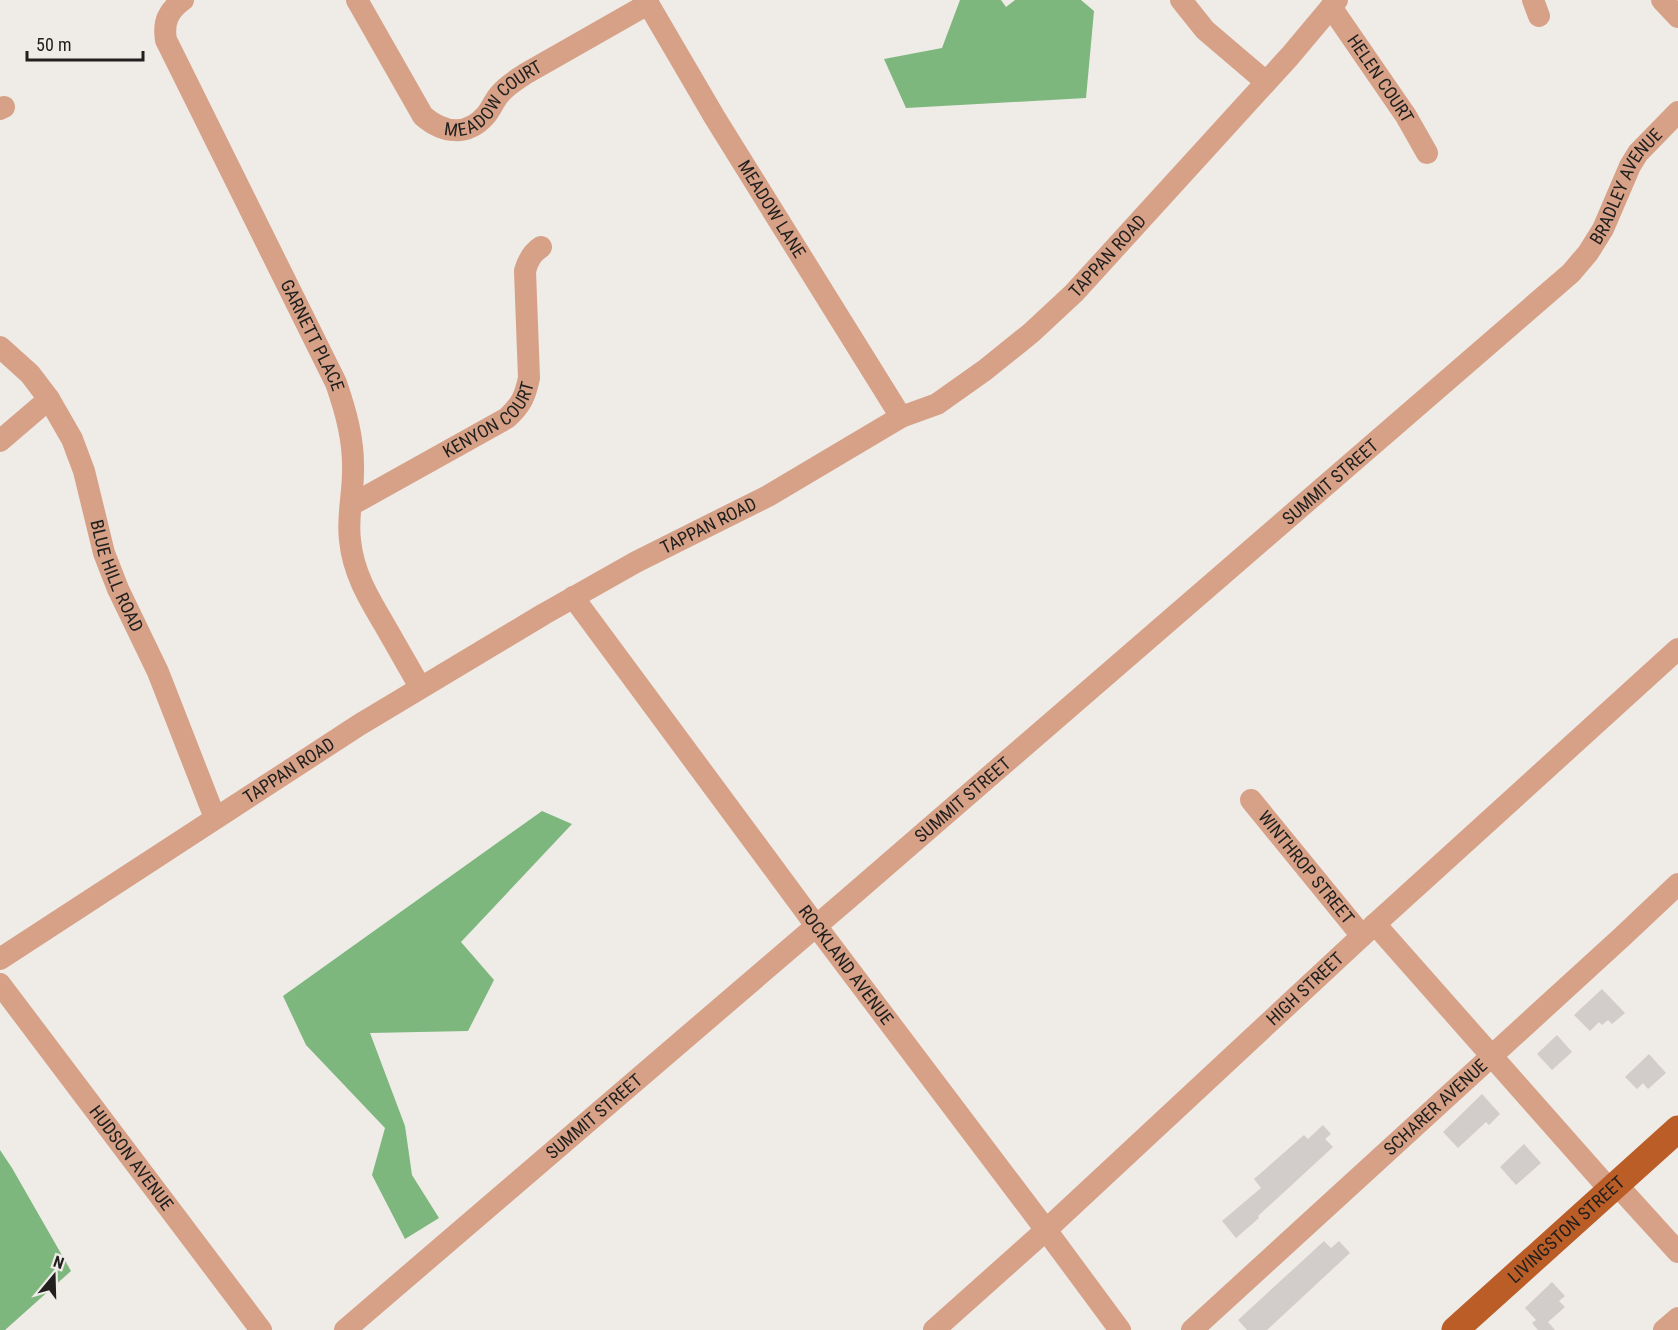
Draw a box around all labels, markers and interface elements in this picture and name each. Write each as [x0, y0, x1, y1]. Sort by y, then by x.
scale bar [27, 24, 142, 62]
street label: HELEN COURT [1343, 30, 1418, 126]
text: 50 m [36, 34, 71, 55]
street label: MEADOW COURT [443, 56, 545, 141]
street label: BRADLEY AVENUE [1585, 124, 1666, 248]
street label: MEADOW LANE [734, 156, 810, 262]
street label: TAPPAN ROAD [1064, 210, 1150, 301]
street label: GARNETT PLACE [276, 276, 349, 394]
street label: KENYON COURT [439, 379, 538, 462]
street label: SUMMIT STREET [1278, 435, 1382, 529]
street label: TAPPAN ROAD [657, 493, 760, 558]
street label: BLUE HILL ROAD [86, 517, 148, 635]
street label: TAPPAN ROAD [239, 733, 338, 807]
street label: SUMMIT STREET [910, 752, 1015, 847]
street label: WINTHROP STREET [1254, 806, 1359, 928]
street label: ROCKLAND AVENUE [794, 901, 898, 1028]
street label: HIGH STREET [1262, 948, 1348, 1029]
street label: SCHARER AVENUE [1379, 1055, 1491, 1159]
street label: SUMMIT STREET [541, 1069, 646, 1163]
street label: HUDSON AVENUE [85, 1101, 178, 1214]
street label: LIVINGSTON STREET [1503, 1171, 1629, 1287]
north arrow [24, 1246, 84, 1306]
text: N [51, 1252, 66, 1273]

